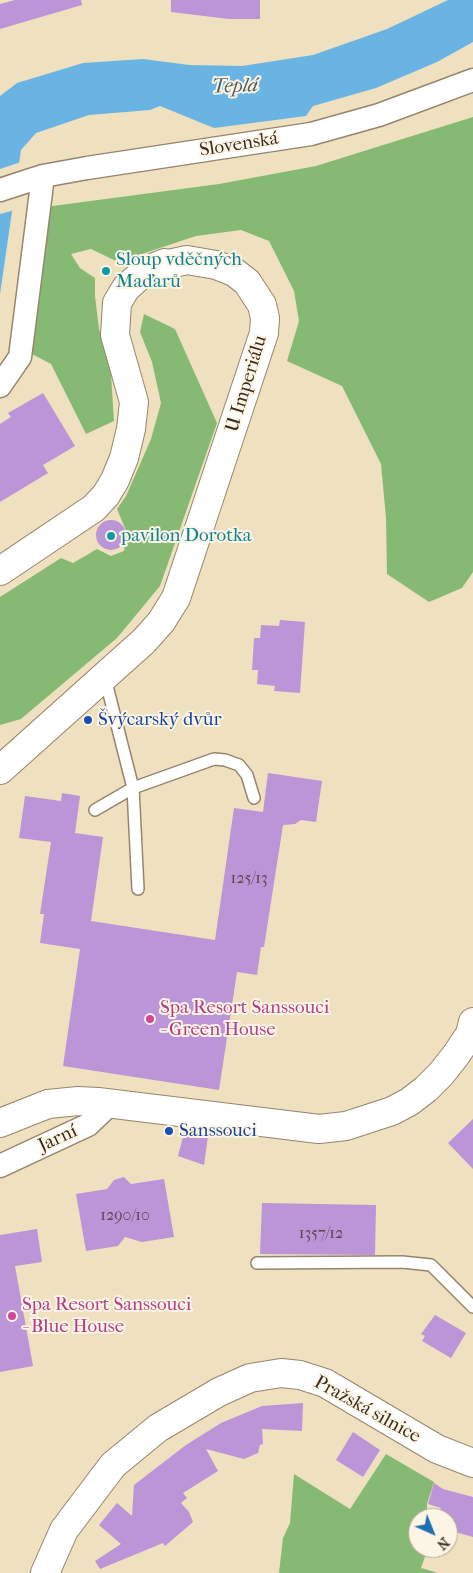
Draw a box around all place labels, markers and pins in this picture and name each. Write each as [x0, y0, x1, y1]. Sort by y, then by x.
place label: Sloup vděčných Maďarů [116, 249, 242, 293]
marker: Sloup vděčných Maďarů [100, 265, 112, 277]
place label: pavilon Dorotka [121, 525, 251, 547]
marker: pavilon Dorotka [105, 530, 117, 542]
place label: Švýcarský dvůr [98, 709, 222, 731]
marker: Švýcarský dvůr [82, 714, 94, 726]
place label: Spa Resort Sanssouci - Green House [160, 997, 329, 1041]
marker: Spa Resort Sanssouci - Green House [144, 1013, 156, 1025]
place label: Sanssouci [179, 1120, 257, 1142]
marker: Sanssouci [163, 1125, 175, 1137]
place label: Spa Resort Sanssouci - Blue House [22, 1294, 191, 1338]
marker: Spa Resort Sanssouci - Blue House [6, 1310, 18, 1322]

